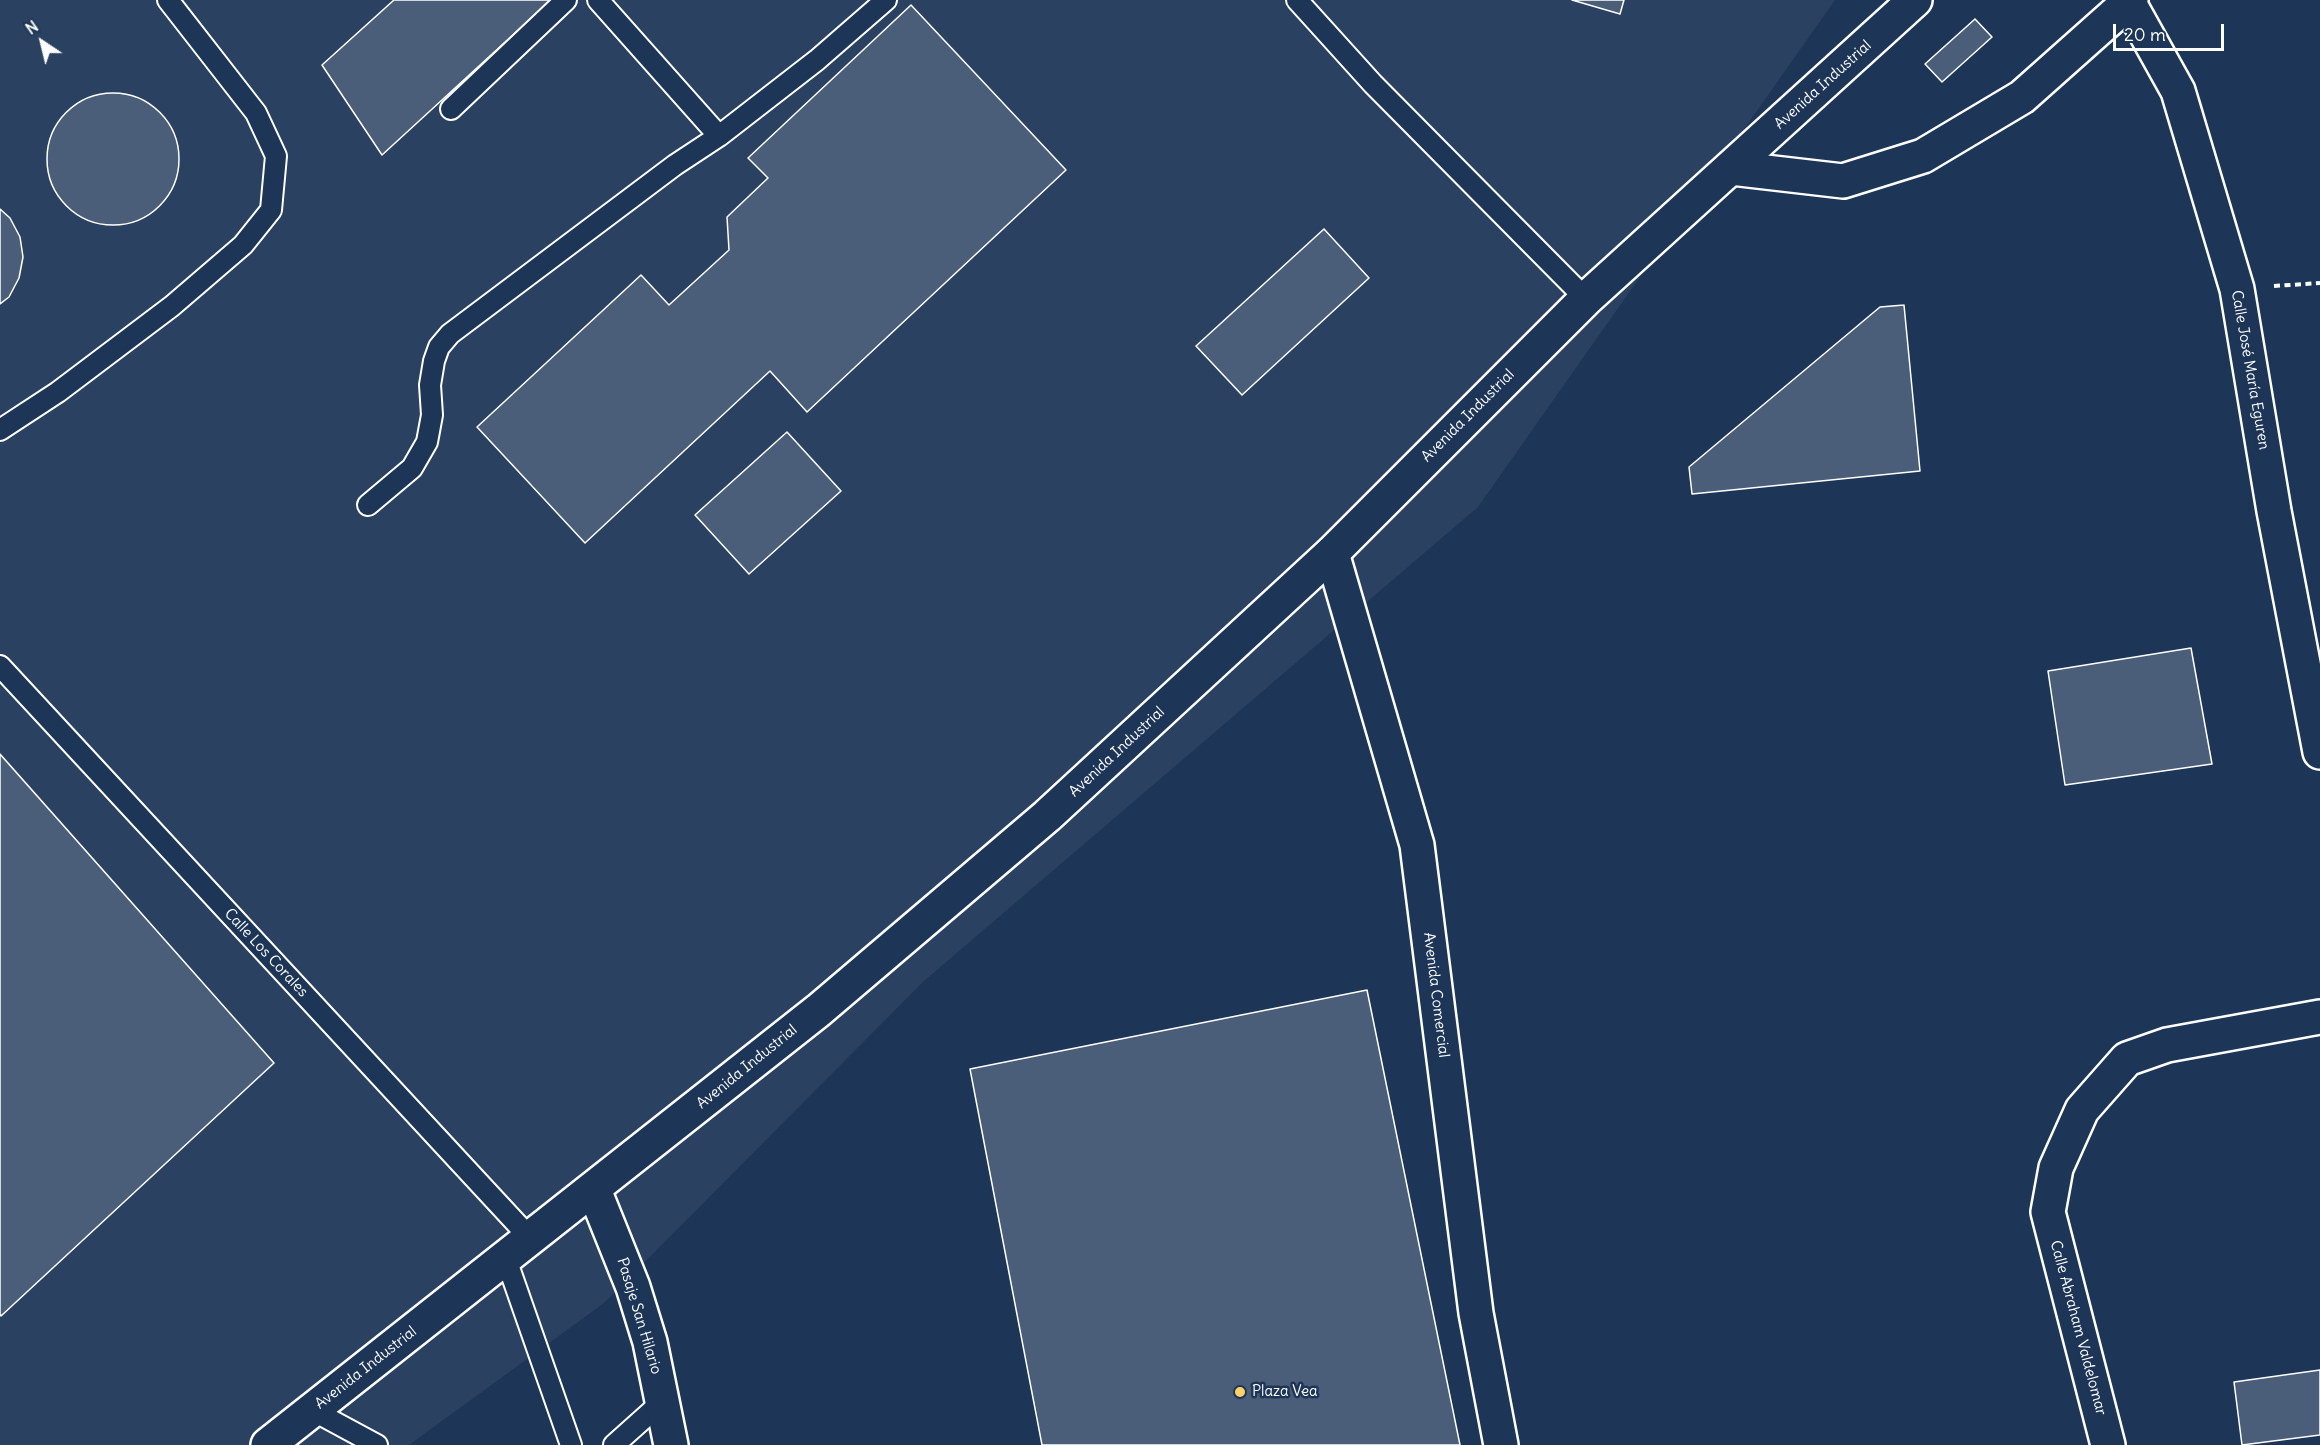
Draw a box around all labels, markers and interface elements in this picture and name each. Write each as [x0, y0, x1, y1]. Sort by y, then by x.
north arrow [12, 12, 72, 72]
scale bar [2116, 12, 2227, 50]
text: N [21, 16, 42, 39]
text: 20 m [2124, 23, 2166, 46]
street label: Avenida Industrial [1771, 37, 1875, 133]
street label: Calle José María Eguren [2227, 289, 2273, 451]
street label: Avenida Industrial [1418, 366, 1518, 466]
street label: Avenida Industrial [1066, 703, 1168, 801]
street label: Calle Los Corales [220, 905, 312, 1001]
street label: Avenida Comercial [1419, 931, 1453, 1059]
street label: Avenida Industrial [693, 1021, 801, 1113]
street label: Calle Abraham Valdelomar [2046, 1239, 2110, 1417]
street label: Pasaje San Hilario [613, 1256, 665, 1376]
street label: Avenida Industrial [312, 1323, 420, 1413]
place label: Plaza Vea [1252, 1383, 1318, 1401]
marker: Plaza Vea [1233, 1385, 1247, 1399]

